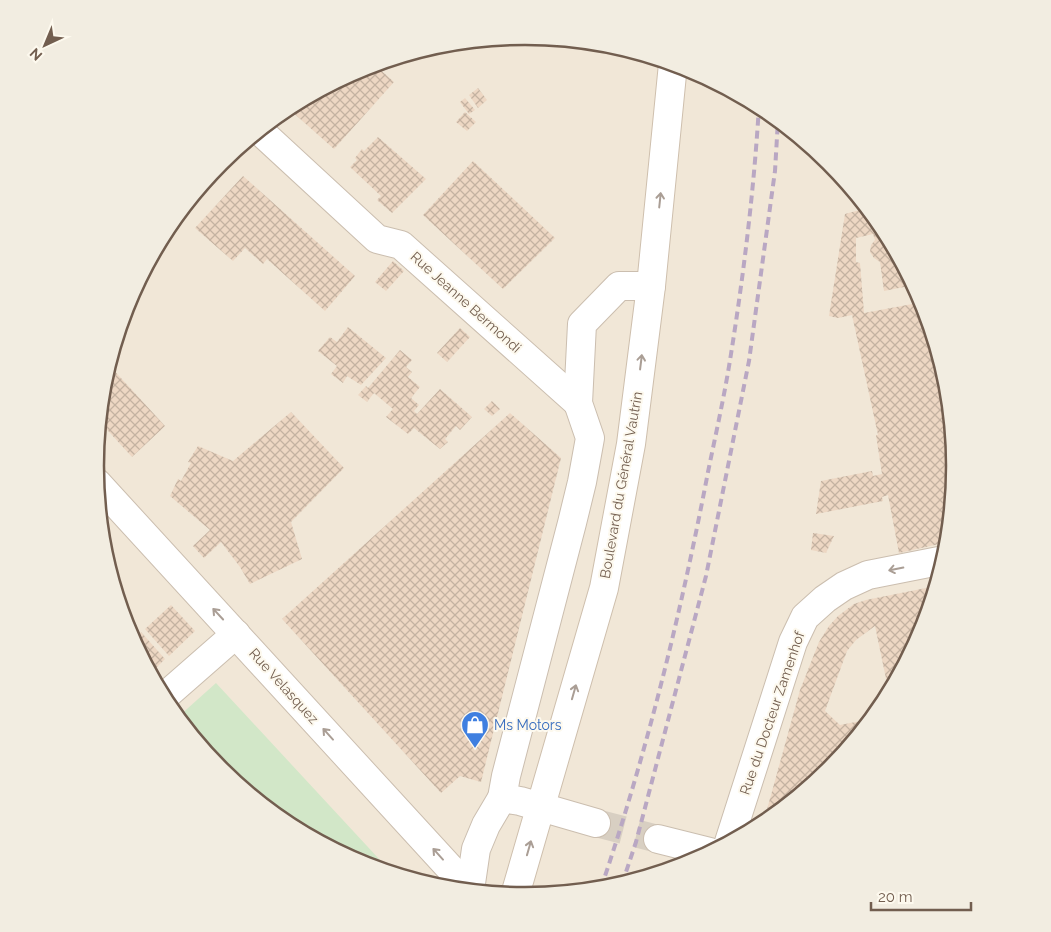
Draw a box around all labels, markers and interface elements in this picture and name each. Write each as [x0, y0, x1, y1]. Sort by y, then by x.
north arrow [20, 20, 70, 70]
text: N [27, 45, 45, 64]
one-way arrow [655, 193, 665, 209]
street label: Rue Jeanne Bermondi [408, 248, 524, 356]
one-way arrow [636, 354, 646, 370]
street label: Boulevard du Général Vautrin [597, 390, 645, 580]
one-way arrow [888, 565, 904, 575]
one-way arrow [212, 608, 224, 621]
street label: Rue du Docteur Zamenhof [736, 628, 808, 797]
street label: Rue Velasquez [246, 645, 322, 727]
one-way arrow [569, 684, 579, 700]
shop icon: Ms Motors [460, 710, 490, 749]
place label: Ms Motors [494, 717, 562, 733]
one-way arrow [322, 728, 334, 741]
one-way arrow [524, 840, 534, 856]
one-way arrow [432, 848, 443, 861]
scale bar [871, 880, 971, 912]
text: 20 m [878, 888, 913, 906]

